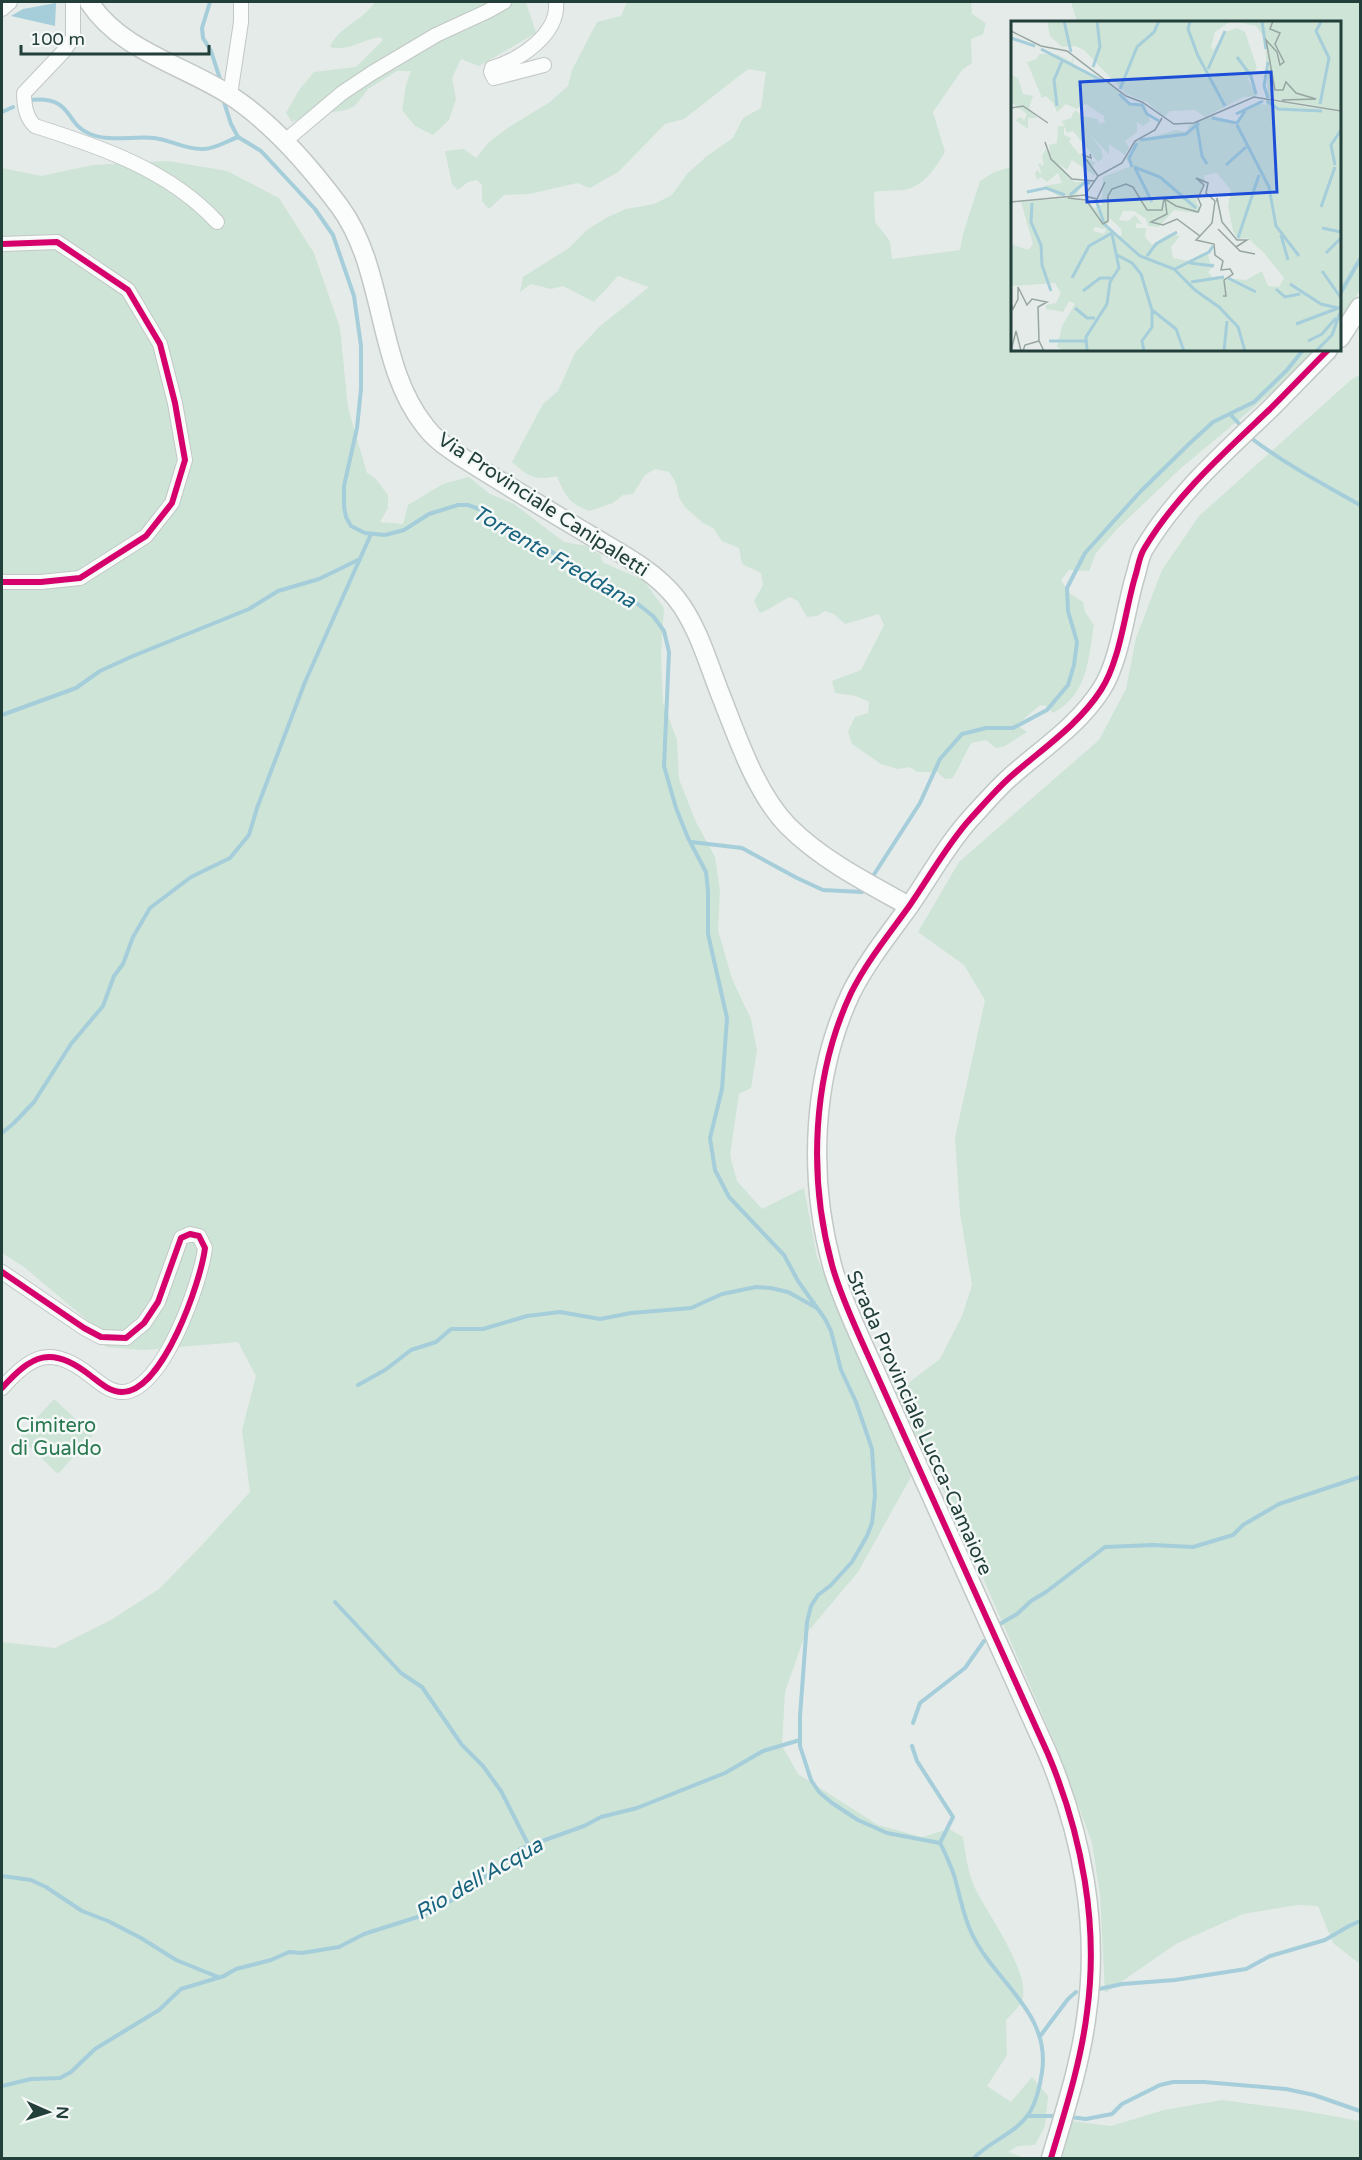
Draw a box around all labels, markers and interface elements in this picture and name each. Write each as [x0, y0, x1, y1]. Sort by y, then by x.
scale bar [21, 18, 208, 56]
inset map [1011, 21, 1341, 351]
text: 100 m [30, 28, 85, 50]
street label: Via Provinciale Canipaletti [433, 428, 653, 582]
water label: Torrente Freddana [468, 500, 641, 615]
street label: Strada Provinciale Lucca-Camaiore [841, 1267, 997, 1579]
park label: Cimitero di Gualdo [10, 1414, 102, 1461]
water label: Rio dell'Acqua [411, 1832, 548, 1926]
north arrow [18, 2082, 78, 2142]
text: N [52, 2106, 72, 2120]

